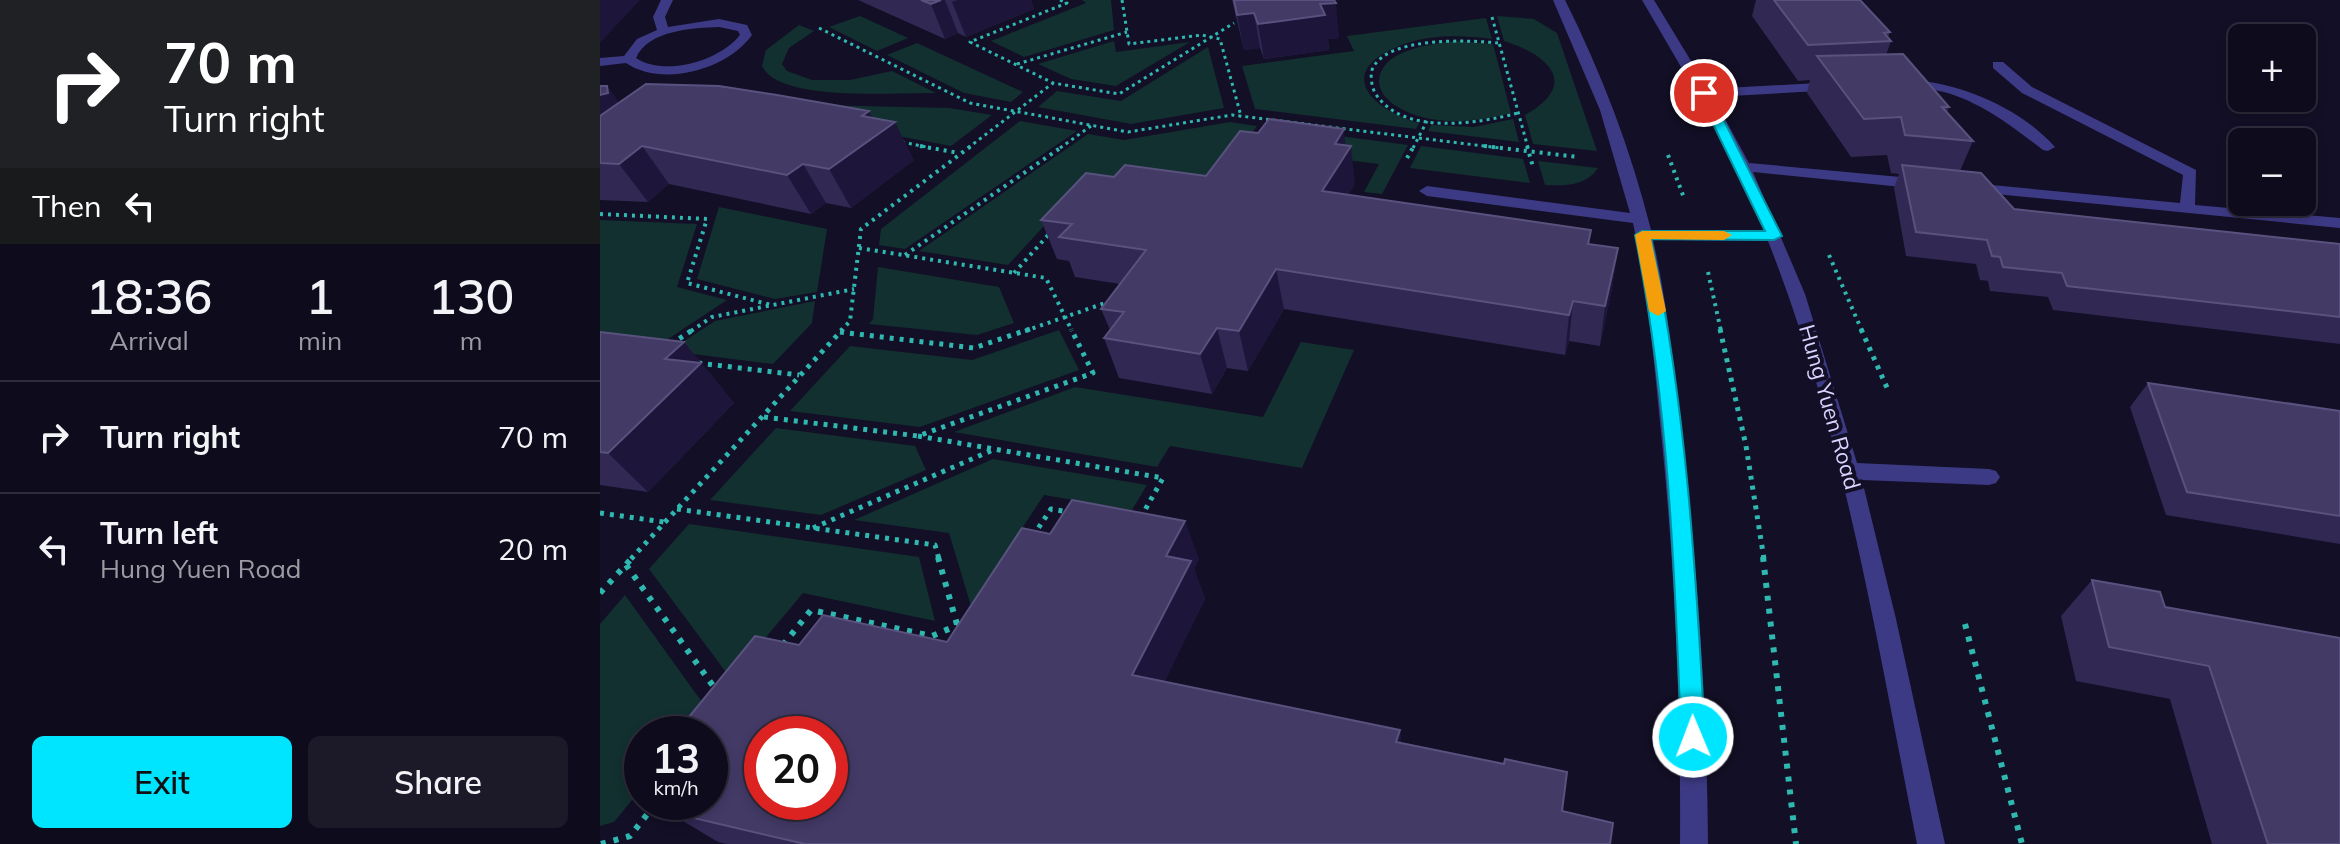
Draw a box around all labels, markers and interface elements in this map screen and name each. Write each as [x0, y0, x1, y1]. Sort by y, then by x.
map controls [2228, 24, 2316, 216]
button: + [2228, 24, 2316, 112]
text: 70 m [164, 27, 297, 97]
icon: right [32, 32, 136, 136]
pin [1670, 59, 1738, 127]
icon: arrive [1682, 71, 1726, 115]
text: Turn right [164, 96, 325, 141]
button: − [2228, 128, 2316, 216]
icon: left [118, 184, 162, 228]
text: Then [32, 187, 102, 225]
text: 18:36 [86, 266, 212, 326]
text: 1 [306, 266, 334, 326]
text: 130 [428, 266, 514, 326]
street label: Hung Yuen Road [1793, 321, 1867, 493]
text: Arrival [109, 324, 189, 357]
text: min [298, 324, 342, 357]
text: m [460, 324, 483, 357]
icon: right [32, 415, 76, 459]
text: Turn right [100, 418, 240, 456]
text: 70 m [498, 418, 568, 456]
text: Turn left [100, 514, 218, 552]
icon: left [32, 527, 76, 571]
text: 20 m [498, 530, 568, 568]
text: Hung Yuen Road [100, 552, 301, 585]
position arrow [1651, 695, 1735, 779]
speed limit sign: 20 [744, 716, 848, 820]
text: 13 [652, 733, 700, 783]
button: Exit [32, 736, 292, 828]
button: Share [308, 736, 568, 828]
text: km/h [653, 775, 699, 800]

